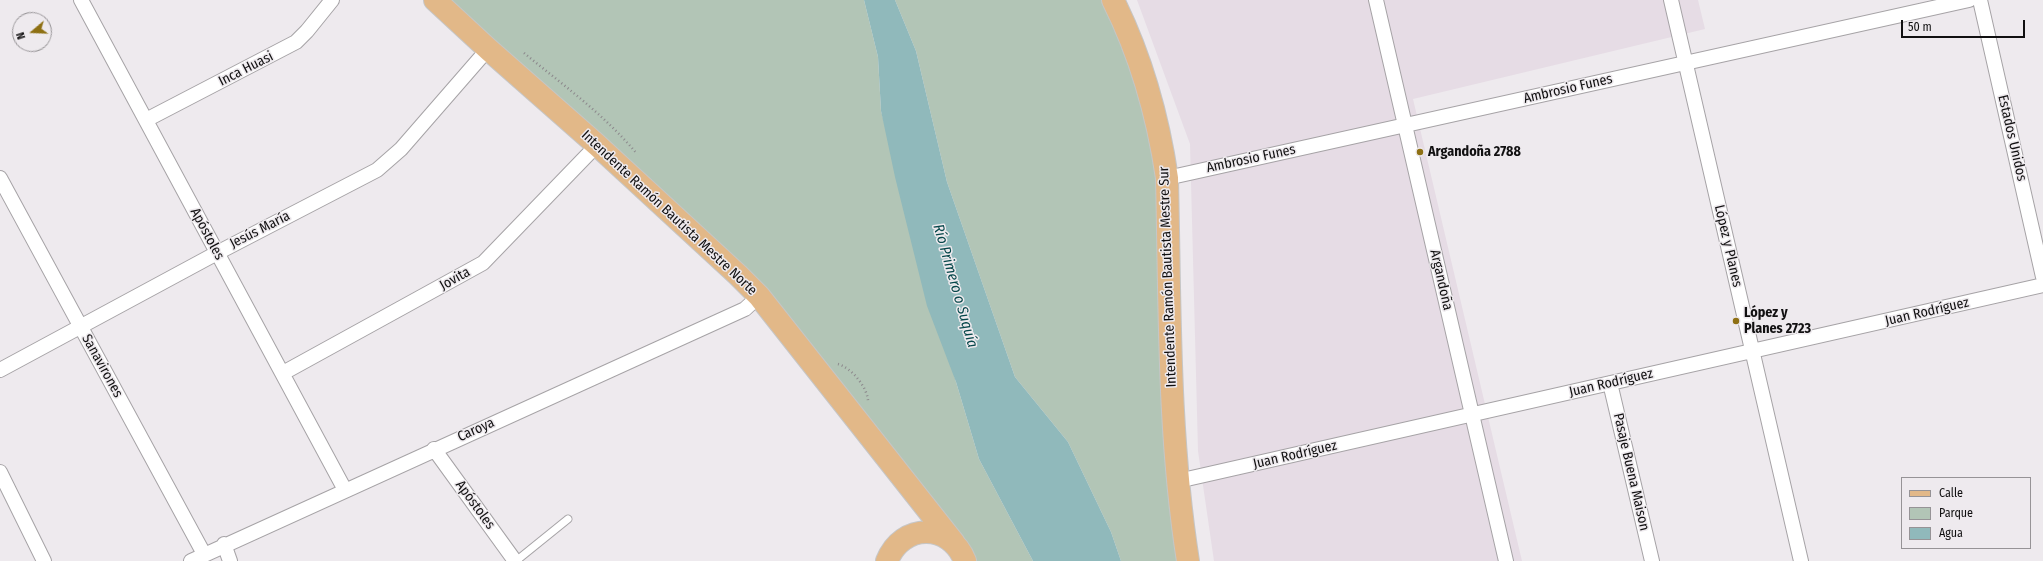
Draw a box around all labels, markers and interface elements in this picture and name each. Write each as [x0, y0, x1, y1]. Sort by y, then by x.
north arrow [12, 12, 52, 52]
scale bar [1903, 12, 2027, 38]
text: 50 m [1908, 20, 1932, 34]
text: N [14, 31, 28, 41]
street label: Inca Huasi [216, 48, 276, 90]
street label: Ambrosio Funes [1522, 71, 1614, 107]
street label: Estados Unidos [1994, 93, 2030, 183]
street label: Intendente Ramón Bautista Mestre Norte [578, 127, 760, 299]
street label: Ambrosio Funes [1205, 141, 1297, 177]
place label: Argandoña 2788 [1428, 144, 1521, 160]
marker: Argandoña 2788 [1415, 147, 1425, 157]
street label: Intendente Ramón Bautista Mestre Sur [1156, 166, 1180, 388]
street label: López y Planes [1710, 203, 1746, 289]
street label: Apóstoles [186, 205, 228, 263]
street label: Jesús María [227, 208, 293, 252]
water label: Río Primero o Suquía [929, 222, 981, 350]
street label: Argandoña [1426, 248, 1456, 312]
street label: Jovita [437, 264, 473, 294]
street label: Juan Rodríguez [1883, 294, 1971, 330]
place label: López y Planes 2723 [1744, 305, 1811, 338]
marker: López y Planes 2723 [1731, 316, 1741, 326]
street label: Sanavirones [78, 331, 126, 401]
street label: Juan Rodríguez [1567, 365, 1655, 401]
street label: Pasaje Buena Maison [1609, 412, 1653, 532]
street label: Caroya [455, 414, 497, 446]
street label: Juan Rodríguez [1251, 437, 1339, 473]
street label: Apóstoles [452, 477, 498, 533]
legend [1901, 477, 2031, 549]
text: Calle [1939, 486, 1963, 500]
text: Parque [1939, 506, 1973, 520]
text: Agua [1939, 526, 1963, 540]

